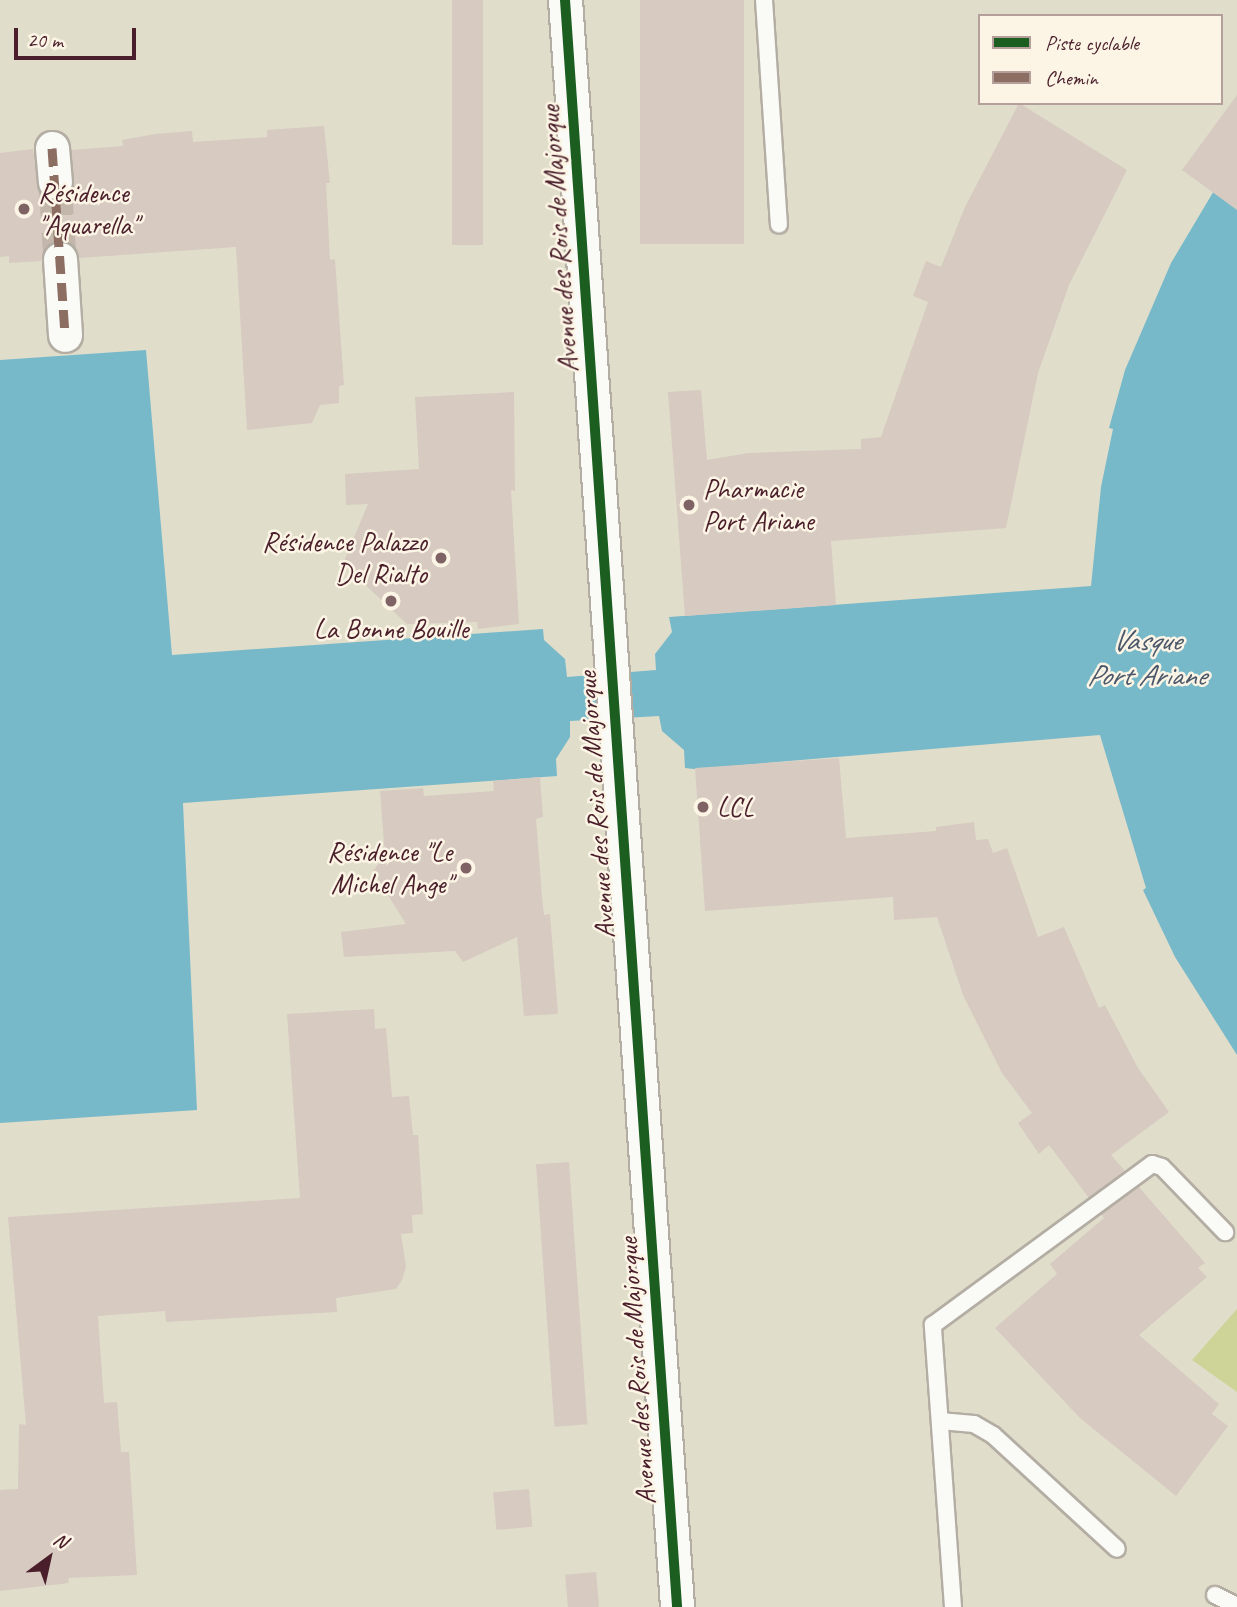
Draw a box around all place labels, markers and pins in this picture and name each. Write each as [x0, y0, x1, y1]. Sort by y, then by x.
place label: Résidence "Aquarella" [38, 176, 138, 242]
marker: Résidence "Aquarella" [16, 201, 32, 217]
place label: Pharmacie Port Ariane [703, 472, 813, 538]
marker: Pharmacie Port Ariane [681, 497, 697, 513]
place label: Résidence Palazzo Del Rialto [262, 525, 427, 591]
marker: Résidence Palazzo Del Rialto [433, 550, 449, 566]
marker: La Bonne Bouille [383, 593, 399, 609]
place label: La Bonne Bouille [313, 612, 469, 646]
place label: LCL [717, 790, 754, 824]
marker: LCL [695, 799, 711, 815]
place label: Résidence "Le Michel Ange" [327, 835, 452, 901]
marker: Résidence "Le Michel Ange" [458, 860, 474, 876]

